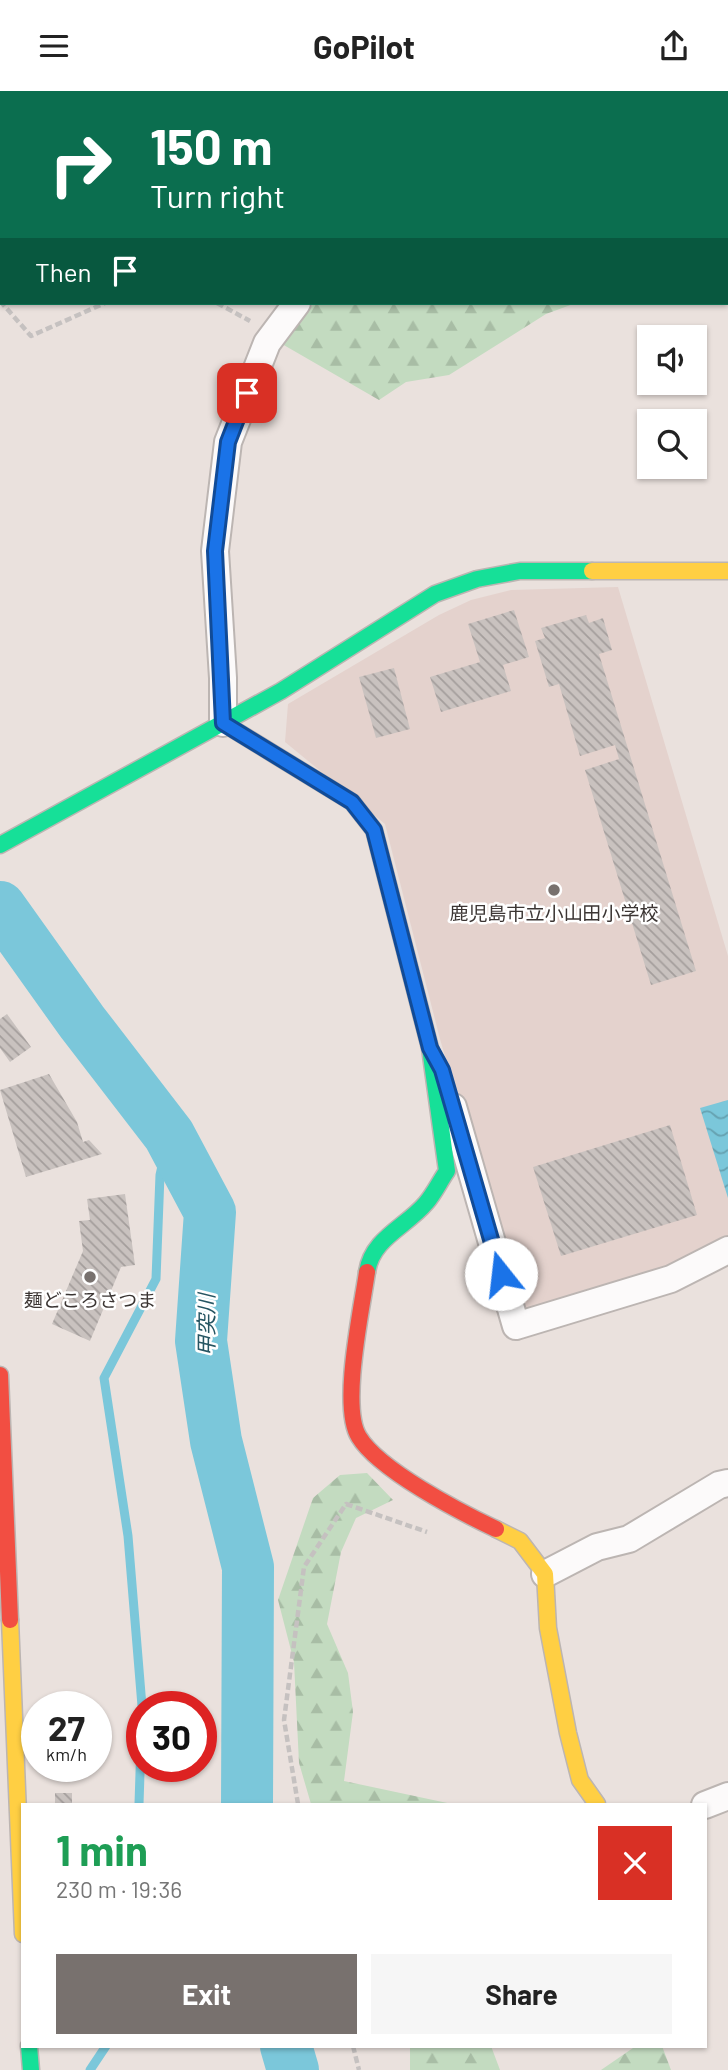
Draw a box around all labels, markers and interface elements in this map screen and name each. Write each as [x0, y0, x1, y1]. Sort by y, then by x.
icon: menu [35, 27, 73, 65]
text: GoPilot [313, 27, 415, 65]
icon: share [655, 27, 693, 65]
text: 150 m [150, 116, 272, 175]
icon: right [35, 119, 126, 210]
text: Turn right [150, 176, 285, 214]
icon: arrive [106, 252, 144, 290]
text: Then [35, 256, 92, 287]
map controls [637, 325, 707, 479]
button: sound [637, 325, 707, 395]
pin [217, 363, 277, 423]
icon: arrive [228, 374, 266, 412]
button: search [637, 409, 707, 479]
marker: 鹿児島市立小山田小学校 [546, 882, 562, 898]
place label: 鹿児島市立小山田小学校 [449, 901, 659, 924]
position arrow [464, 1237, 538, 1311]
marker: 麺どころさつま [82, 1269, 98, 1285]
place label: 麺どころさつま [24, 1288, 156, 1311]
water label: 甲突川 [193, 1292, 218, 1357]
speed limit sign: 30 [126, 1691, 217, 1782]
text: 27 [48, 1706, 85, 1748]
text: km/h [46, 1743, 87, 1765]
text: 1 min [56, 1824, 148, 1874]
button: close [598, 1826, 672, 1900]
text: 230 m · 19:36 [56, 1875, 182, 1903]
button: Exit [56, 1954, 357, 2034]
button: Share [371, 1954, 672, 2034]

